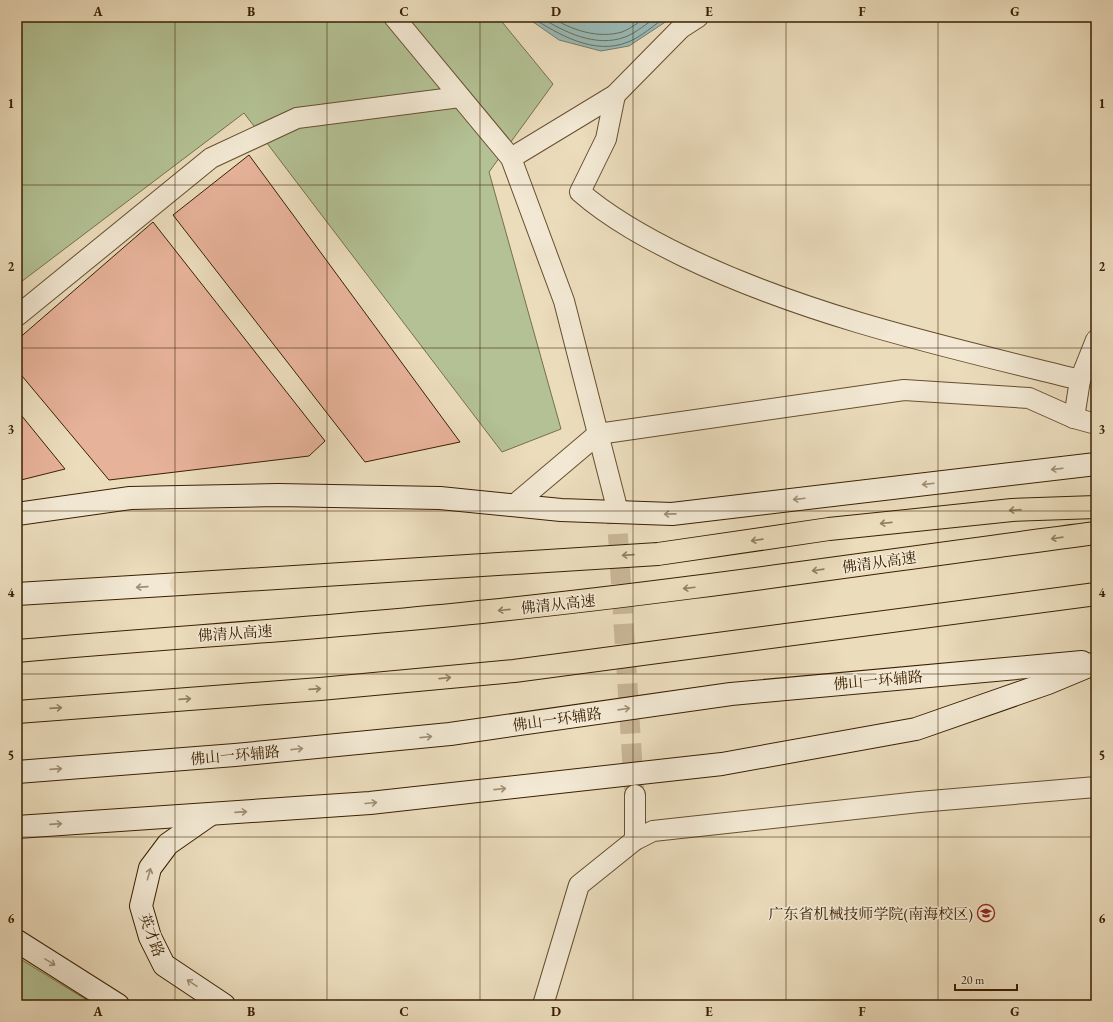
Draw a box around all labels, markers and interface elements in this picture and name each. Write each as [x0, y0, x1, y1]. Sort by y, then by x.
text: A [92, 3, 103, 20]
text: B [247, 3, 255, 20]
text: C [399, 3, 409, 20]
text: D [551, 3, 561, 20]
text: E [705, 3, 713, 20]
text: F [858, 3, 866, 20]
text: G [1010, 3, 1020, 20]
text: 1 [8, 95, 15, 112]
text: 1 [1099, 95, 1106, 112]
text: 2 [8, 258, 15, 275]
text: 2 [1099, 258, 1106, 275]
text: 3 [8, 421, 15, 438]
text: 3 [1099, 421, 1106, 438]
one-way arrow [1051, 465, 1064, 473]
one-way arrow [922, 480, 935, 488]
one-way arrow [793, 496, 806, 503]
one-way arrow [1009, 506, 1022, 514]
one-way arrow [664, 510, 677, 518]
one-way arrow [880, 520, 893, 527]
one-way arrow [1051, 534, 1064, 542]
one-way arrow [751, 536, 764, 544]
street label: 佛清从高速 [841, 547, 917, 577]
one-way arrow [622, 552, 635, 559]
one-way arrow [811, 566, 824, 574]
one-way arrow [136, 583, 149, 590]
text: 4 [8, 584, 15, 601]
one-way arrow [683, 584, 696, 592]
text: 4 [1099, 584, 1106, 601]
street label: 佛清从高速 [520, 591, 596, 617]
one-way arrow [498, 606, 511, 614]
street label: 佛清从高速 [197, 621, 273, 645]
street label: 佛山一环辅路 [832, 667, 924, 693]
one-way arrow [438, 674, 451, 682]
one-way arrow [308, 685, 321, 692]
one-way arrow [179, 695, 192, 702]
street label: 佛山一环辅路 [511, 703, 603, 735]
one-way arrow [49, 705, 62, 712]
one-way arrow [618, 705, 631, 713]
one-way arrow [419, 733, 432, 740]
street label: 佛山一环辅路 [189, 742, 281, 768]
one-way arrow [290, 746, 303, 753]
text: 5 [8, 747, 14, 764]
text: 5 [1099, 747, 1105, 764]
one-way arrow [49, 766, 62, 773]
one-way arrow [493, 785, 506, 792]
one-way arrow [364, 799, 377, 807]
one-way arrow [235, 808, 248, 815]
one-way arrow [49, 821, 62, 828]
one-way arrow [146, 867, 153, 880]
school or university icon: 广东省机械技师学院(南海校区) [976, 903, 996, 923]
place label: 广东省机械技师学院(南海校区) [769, 904, 973, 923]
text: 6 [8, 910, 15, 927]
text: 6 [1099, 910, 1106, 927]
street label: 英才路 [135, 911, 169, 959]
one-way arrow [44, 958, 55, 966]
scale bar [955, 966, 1017, 992]
text: 20 m [961, 972, 985, 988]
one-way arrow [186, 979, 198, 987]
text: A [92, 1003, 103, 1020]
text: B [247, 1003, 255, 1020]
text: C [399, 1003, 409, 1020]
text: D [551, 1003, 561, 1020]
text: E [705, 1003, 713, 1020]
text: F [858, 1003, 866, 1020]
text: G [1010, 1003, 1020, 1020]

